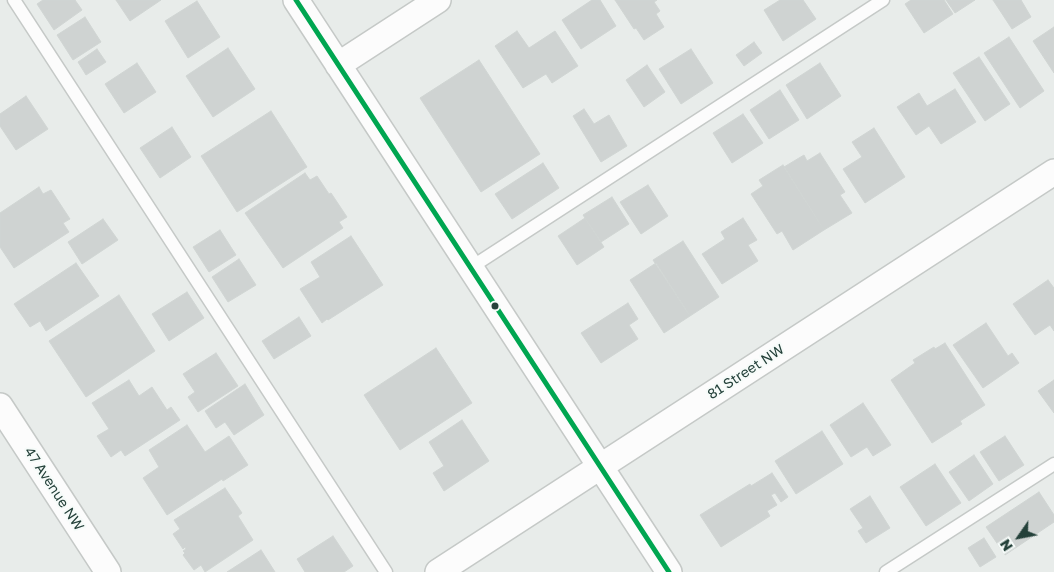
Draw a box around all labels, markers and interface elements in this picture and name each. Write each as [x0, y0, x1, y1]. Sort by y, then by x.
unlabelled marker [490, 301, 500, 311]
street label: 81 Street NW [705, 341, 787, 403]
street label: 47 Avenue NW [21, 444, 87, 534]
north arrow [994, 512, 1044, 562]
text: N [996, 536, 1016, 555]

